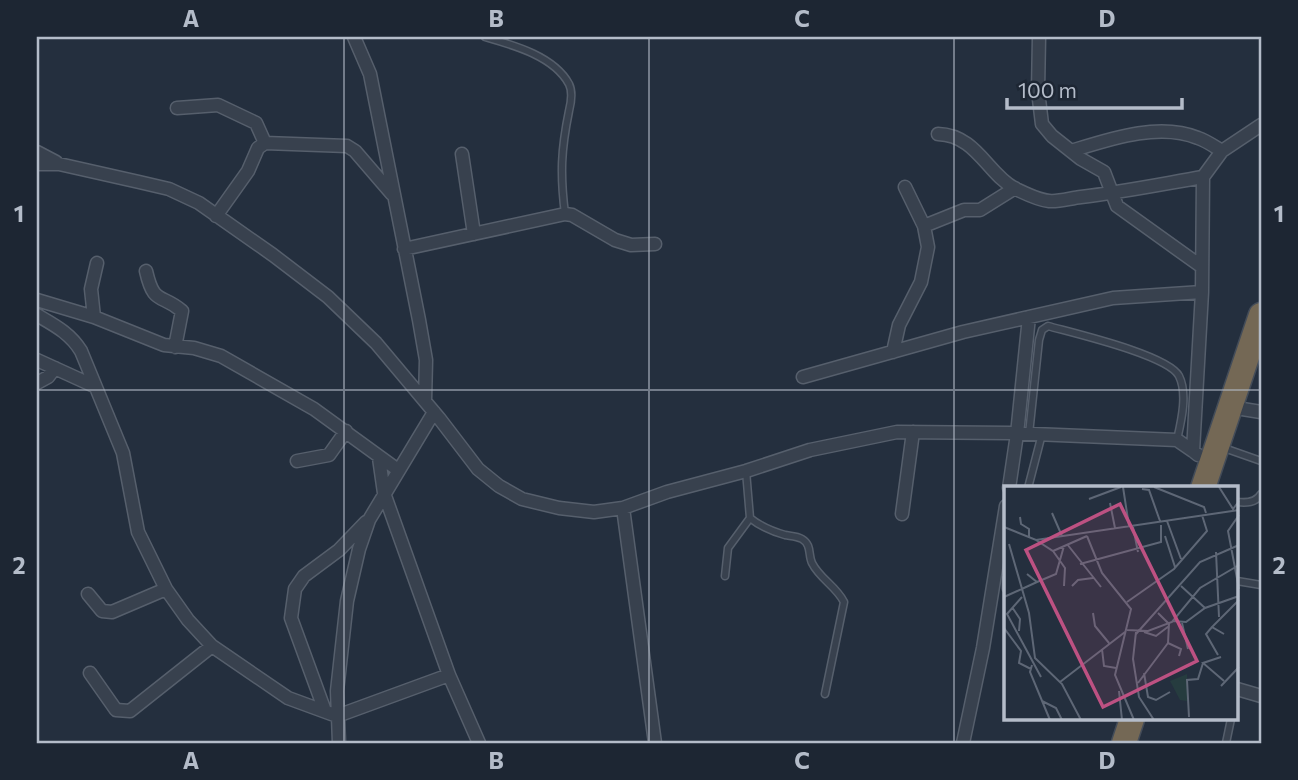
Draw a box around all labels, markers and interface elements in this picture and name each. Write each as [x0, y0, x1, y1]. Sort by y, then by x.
text: A [183, 4, 200, 32]
text: B [488, 4, 504, 32]
text: C [794, 4, 810, 32]
text: D [1099, 4, 1116, 32]
scale bar [1007, 66, 1182, 110]
text: 100 m [1018, 77, 1077, 102]
text: 1 [14, 199, 24, 227]
text: 1 [1274, 199, 1284, 227]
inset map [1004, 486, 1238, 720]
text: 2 [12, 551, 26, 579]
text: 2 [1272, 551, 1286, 579]
text: A [183, 746, 200, 774]
text: B [488, 746, 504, 774]
text: C [794, 746, 810, 774]
text: D [1099, 746, 1116, 774]

